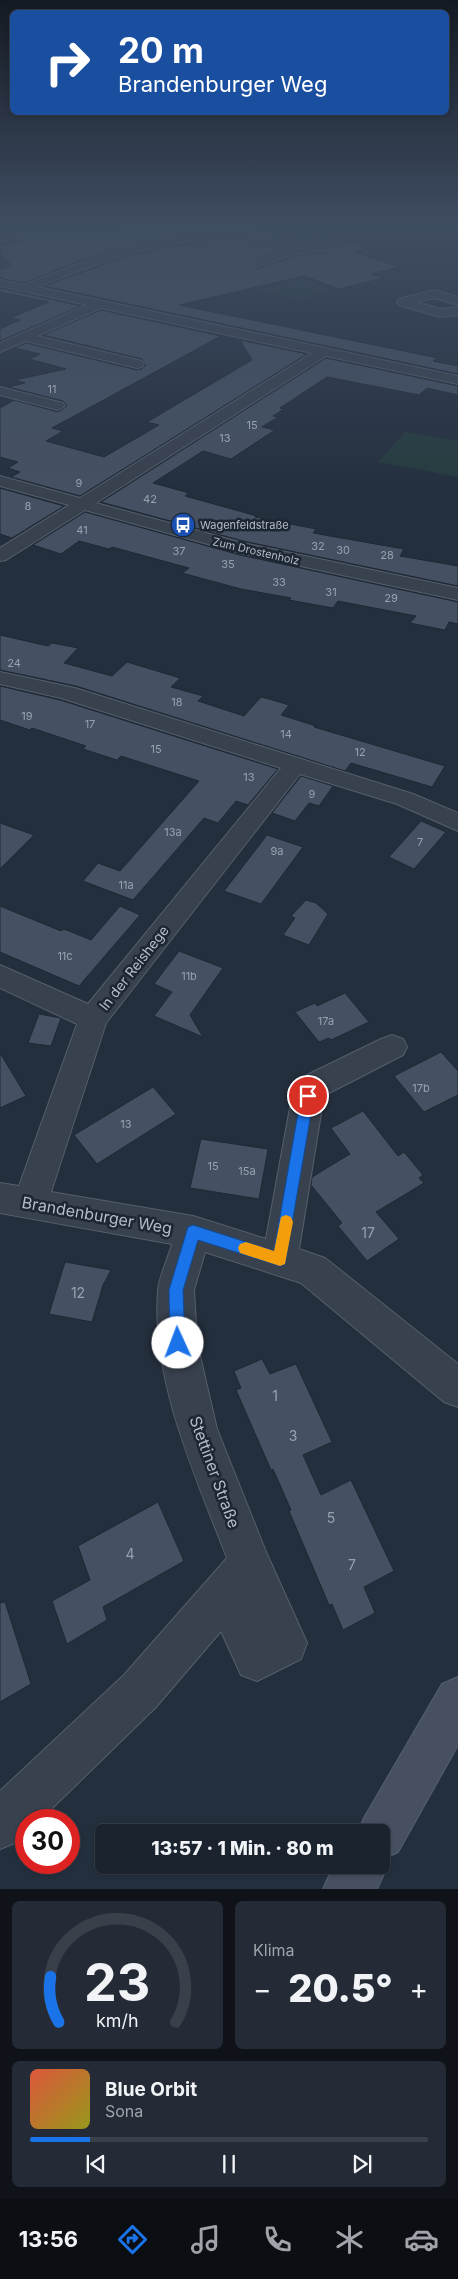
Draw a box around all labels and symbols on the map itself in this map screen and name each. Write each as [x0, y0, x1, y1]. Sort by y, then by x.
house number: 11 [48, 382, 56, 396]
house number: 15 [246, 418, 258, 432]
house number: 13 [219, 431, 231, 445]
house number: 9 [76, 476, 83, 490]
house number: 42 [143, 492, 157, 506]
house number: 8 [25, 499, 32, 513]
bus stop icon: Wagenfeldstraße [170, 512, 196, 538]
place label: Wagenfeldstraße [200, 518, 289, 532]
house number: 41 [76, 523, 88, 537]
street label: Zum Drostenholz [211, 534, 301, 568]
house number: 32 [311, 539, 325, 553]
house number: 30 [336, 543, 350, 557]
house number: 37 [172, 544, 186, 558]
house number: 28 [380, 548, 394, 562]
house number: 35 [221, 557, 235, 571]
house number: 33 [272, 575, 286, 589]
house number: 31 [325, 585, 337, 599]
house number: 29 [384, 591, 398, 605]
house number: 24 [7, 656, 21, 670]
house number: 18 [171, 695, 183, 709]
house number: 19 [21, 709, 33, 723]
house number: 17 [85, 717, 95, 731]
house number: 14 [280, 727, 292, 741]
house number: 15 [150, 742, 162, 756]
house number: 12 [354, 745, 366, 759]
house number: 13 [243, 770, 255, 784]
house number: 9 [309, 787, 316, 801]
house number: 13a [164, 825, 182, 839]
house number: 7 [417, 835, 423, 849]
house number: 9a [271, 844, 284, 858]
house number: 11a [118, 878, 134, 892]
street label: In der Reishege [95, 922, 172, 1013]
house number: 11c [57, 949, 73, 963]
house number: 11b [181, 969, 197, 983]
house number: 17a [318, 1014, 334, 1028]
pin [287, 1075, 329, 1117]
house number: 17b [412, 1081, 430, 1095]
house number: 13 [120, 1117, 132, 1131]
house number: 15 [207, 1159, 219, 1173]
house number: 15a [238, 1164, 256, 1178]
street label: Brandenburger Weg [20, 1192, 174, 1238]
house number: 17 [361, 1224, 375, 1241]
house number: 12 [71, 1284, 85, 1301]
position arrow [151, 1316, 203, 1368]
house number: 1 [272, 1387, 278, 1404]
street label: Stettiner Straße [185, 1413, 245, 1531]
house number: 3 [289, 1427, 297, 1444]
house number: 5 [327, 1509, 335, 1526]
house number: 4 [125, 1545, 135, 1562]
house number: 7 [348, 1556, 356, 1573]
speed limit sign: 30 [15, 1809, 80, 1874]

